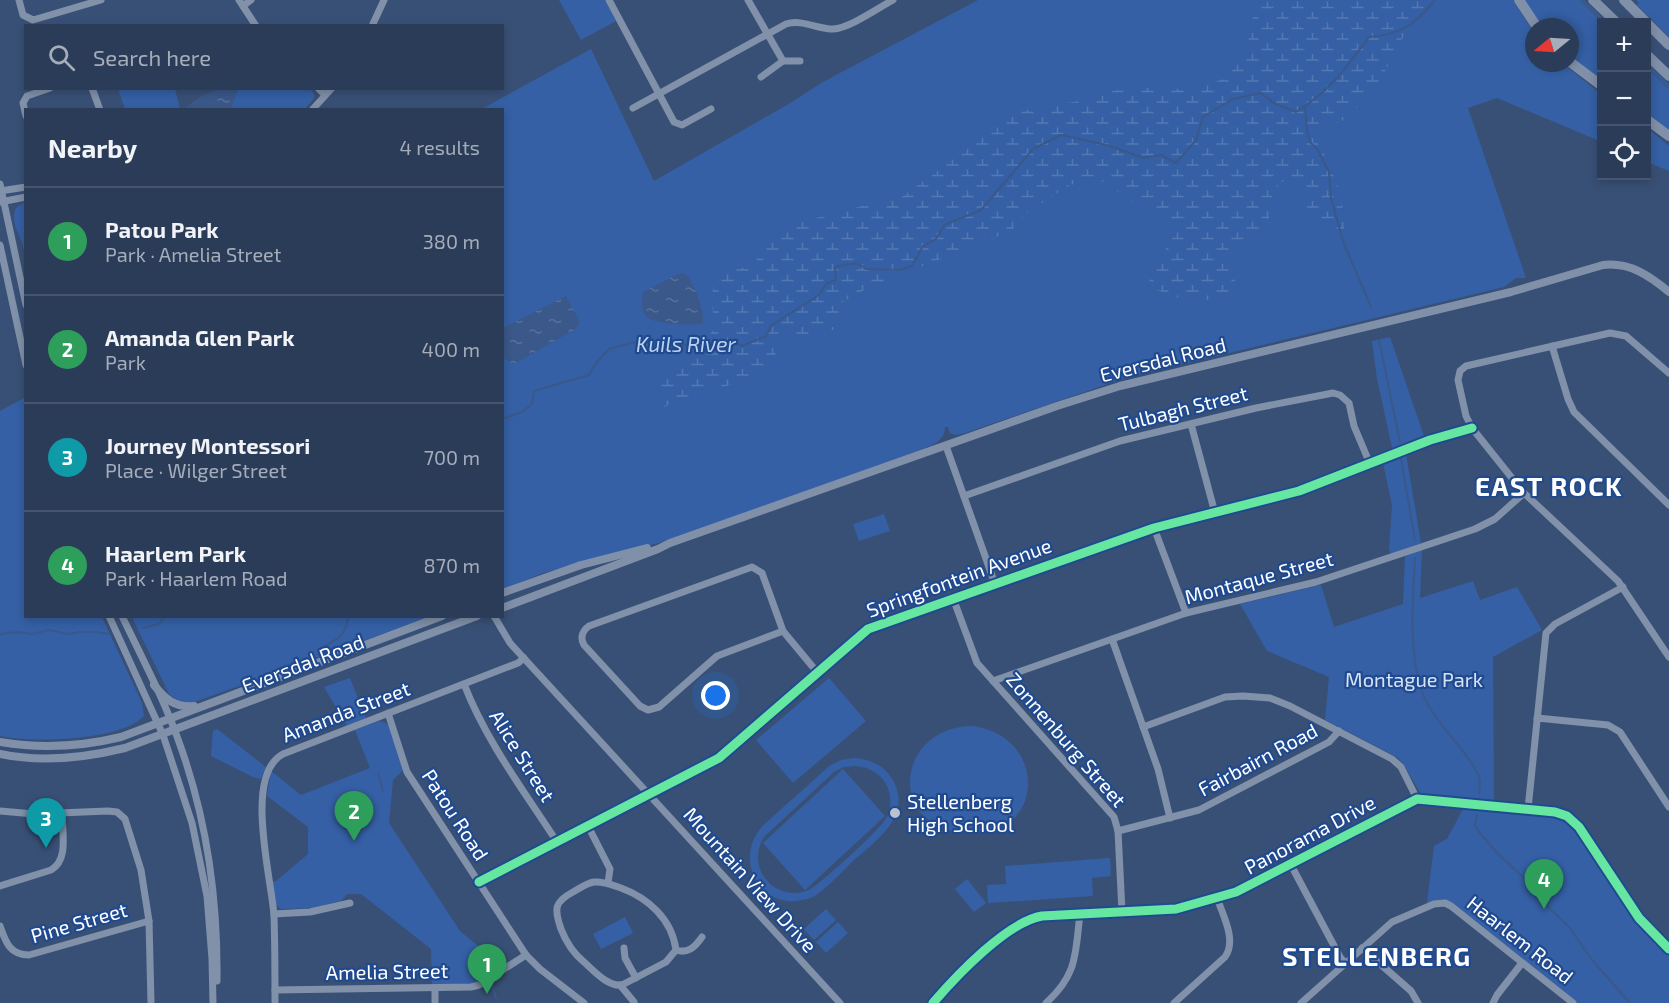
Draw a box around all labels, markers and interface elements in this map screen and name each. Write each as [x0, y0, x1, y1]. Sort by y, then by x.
north arrow [1525, 18, 1579, 72]
map controls [1597, 18, 1651, 180]
button: + [1597, 18, 1651, 72]
search box [24, 24, 504, 90]
icon: search [45, 41, 78, 74]
text: Search here [93, 44, 211, 70]
button: − [1597, 72, 1651, 126]
button: locate [1597, 126, 1651, 180]
text: Nearby [48, 132, 137, 163]
text: 4 results [400, 135, 480, 159]
text: Patou Park [105, 216, 219, 242]
text: 1 [63, 229, 72, 253]
text: 380 m [423, 229, 480, 253]
text: Park · Amelia Street [105, 242, 281, 266]
text: Amanda Glen Park [105, 324, 295, 350]
water label: Kuils River [636, 331, 737, 356]
street label: Eversdal Road [1097, 332, 1228, 386]
text: 2 [62, 337, 73, 361]
text: 400 m [422, 337, 480, 361]
text: Park [105, 350, 146, 374]
street label: Tulbagh Street [1116, 380, 1250, 436]
text: Journey Montessori [105, 432, 310, 458]
text: 3 [62, 445, 73, 469]
text: 700 m [424, 445, 480, 469]
text: Place · Wilger Street [105, 458, 287, 482]
district label: EAST ROCK [1475, 470, 1623, 501]
street label: Springfontein Avenue [863, 532, 1054, 622]
text: Haarlem Park [105, 540, 246, 566]
street label: Montaque Street [1182, 546, 1336, 608]
text: 4 [61, 553, 74, 577]
text: 870 m [424, 553, 480, 577]
text: Park · Haarlem Road [105, 566, 287, 590]
street label: Eversdal Road [238, 629, 367, 697]
street label: Zonnenburg Street [1002, 667, 1132, 812]
park label: Montague Park [1345, 667, 1483, 691]
street label: Amanda Street [278, 676, 413, 746]
your location [701, 681, 730, 710]
street label: Alice Street [485, 705, 561, 806]
street label: Fairbairn Road [1194, 718, 1321, 801]
street label: Patou Road [418, 764, 494, 864]
place label: Stellenberg High School [907, 789, 1014, 836]
street label: Panorama Drive [1240, 789, 1379, 879]
pin: 2 [334, 792, 374, 841]
pin: 3 [26, 798, 66, 848]
street label: Mountain View Drive [679, 802, 822, 957]
marker: Stellenberg High School [888, 806, 902, 820]
pin: 4 [1524, 860, 1564, 909]
street label: Haarlem Road [1463, 890, 1578, 988]
street label: Pine Street [28, 897, 130, 947]
district label: STELLENBERG [1282, 940, 1472, 971]
pin: 1 [468, 944, 506, 994]
street label: Amelia Street [325, 958, 449, 984]

